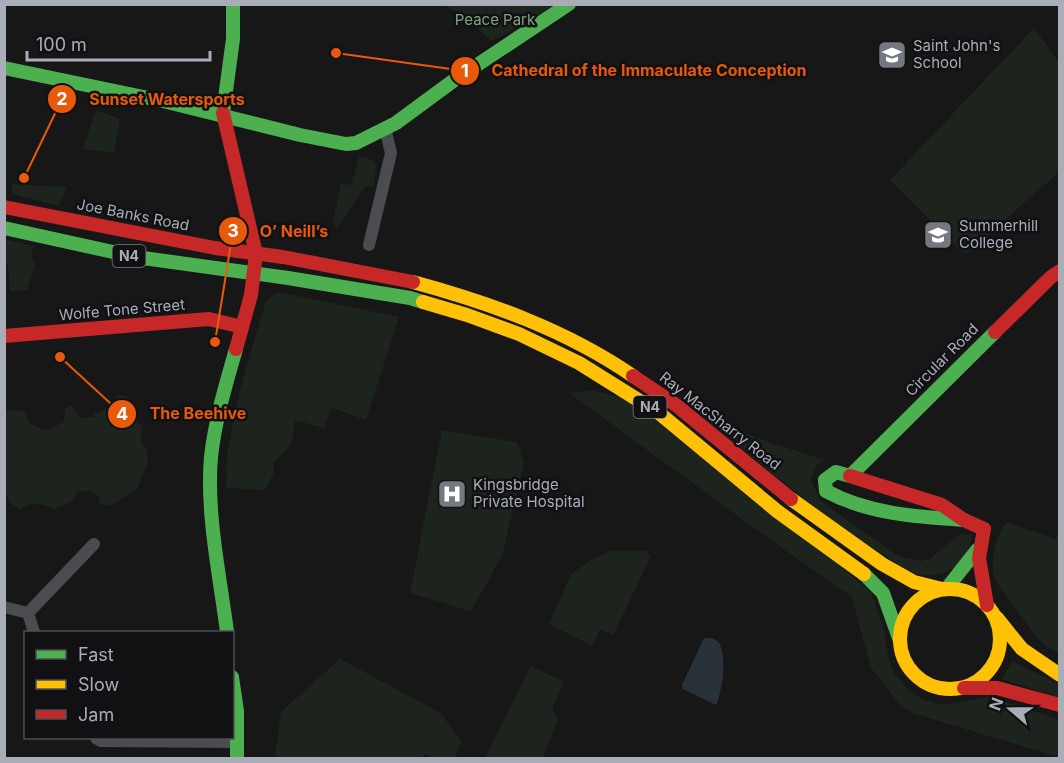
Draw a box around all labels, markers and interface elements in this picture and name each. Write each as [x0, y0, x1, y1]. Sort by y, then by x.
park label: Peace Park [455, 10, 536, 29]
scale bar [27, 24, 210, 62]
text: 100 m [36, 34, 87, 55]
place label: Saint John's School [913, 36, 1000, 72]
school or university icon: Saint John's School [876, 39, 908, 71]
callout: Cathedral of the Immaculate Conception [450, 54, 819, 88]
text: 1 [461, 60, 469, 81]
text: Cathedral of the Immaculate Conception [491, 60, 807, 80]
callout: Sunset Watersports [47, 82, 257, 116]
text: 2 [56, 88, 68, 109]
text: Sunset Watersports [89, 89, 245, 109]
street label: Joe Banks Road [75, 194, 191, 235]
callout: O’ Neill’s [218, 214, 340, 248]
place label: Summerhill College [959, 216, 1038, 252]
school or university icon: Summerhill College [922, 219, 954, 251]
text: 3 [227, 220, 239, 241]
text: O’ Neill’s [260, 221, 328, 241]
road number: N4 [112, 245, 146, 267]
street label: Wolfe Tone Street [58, 295, 186, 324]
street label: Circular Road [901, 319, 982, 400]
street label: Ray MacSharry Road [656, 367, 785, 474]
road number: N4 [634, 396, 666, 418]
callout: The Beehive [107, 397, 258, 431]
text: 4 [116, 403, 128, 424]
text: The Beehive [150, 403, 246, 423]
place label: Kingsbridge Private Hospital [473, 475, 585, 511]
hospital icon: Kingsbridge Private Hospital [436, 478, 468, 510]
legend [24, 631, 234, 739]
text: Fast [78, 644, 114, 665]
text: Slow [78, 674, 119, 695]
north arrow [980, 679, 1040, 739]
text: N [984, 695, 1007, 713]
text: Jam [78, 704, 114, 725]

